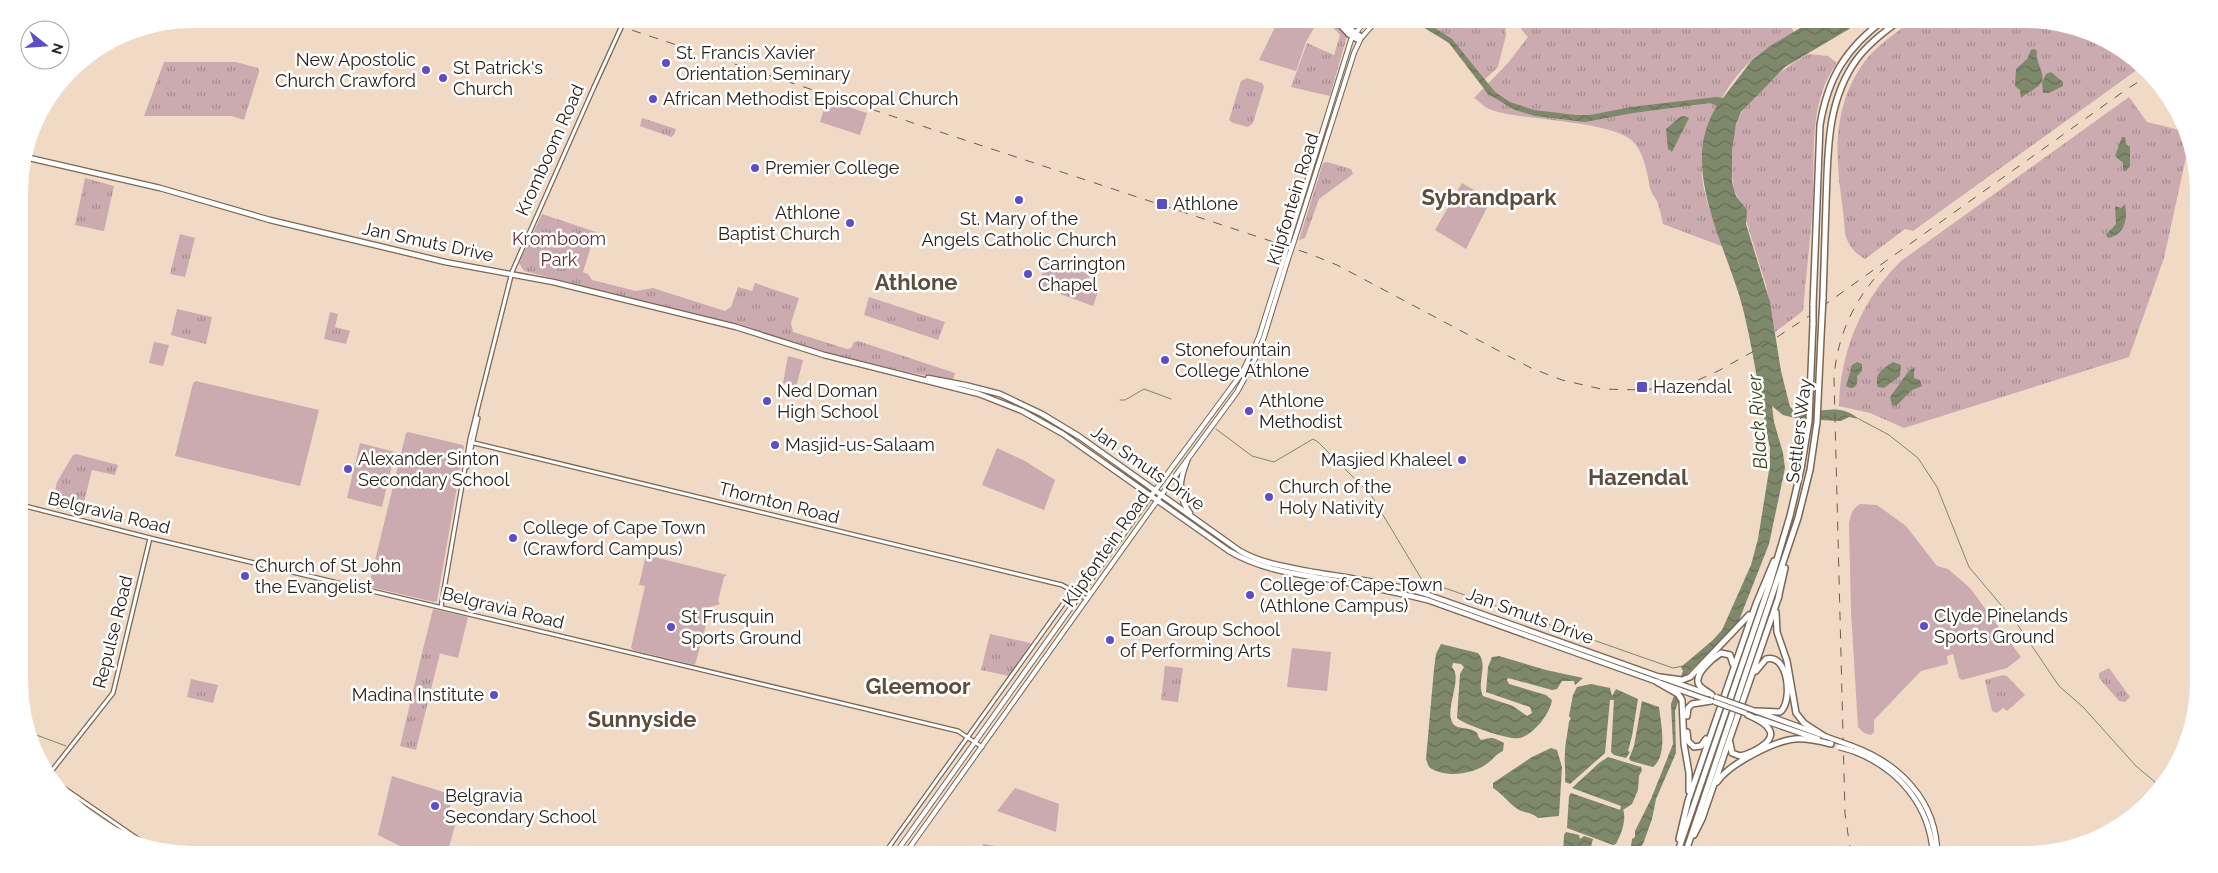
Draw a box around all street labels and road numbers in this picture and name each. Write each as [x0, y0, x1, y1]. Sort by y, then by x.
street label: Kromboom Road [511, 81, 588, 219]
street label: Klipfontein Road [1262, 130, 1323, 267]
street label: Jan Smuts Drive [360, 217, 496, 266]
street label: Settlers Way [1782, 377, 1815, 484]
street label: Jan Smuts Drive [1087, 421, 1209, 515]
street label: Thornton Road [717, 477, 842, 528]
street label: Belgravia Road [46, 487, 173, 538]
street label: Klipfontein Road [1058, 487, 1153, 611]
street label: Repulse Road [88, 573, 137, 691]
street label: Belgravia Road [440, 582, 567, 633]
street label: Jan Smuts Drive [1464, 583, 1597, 648]

